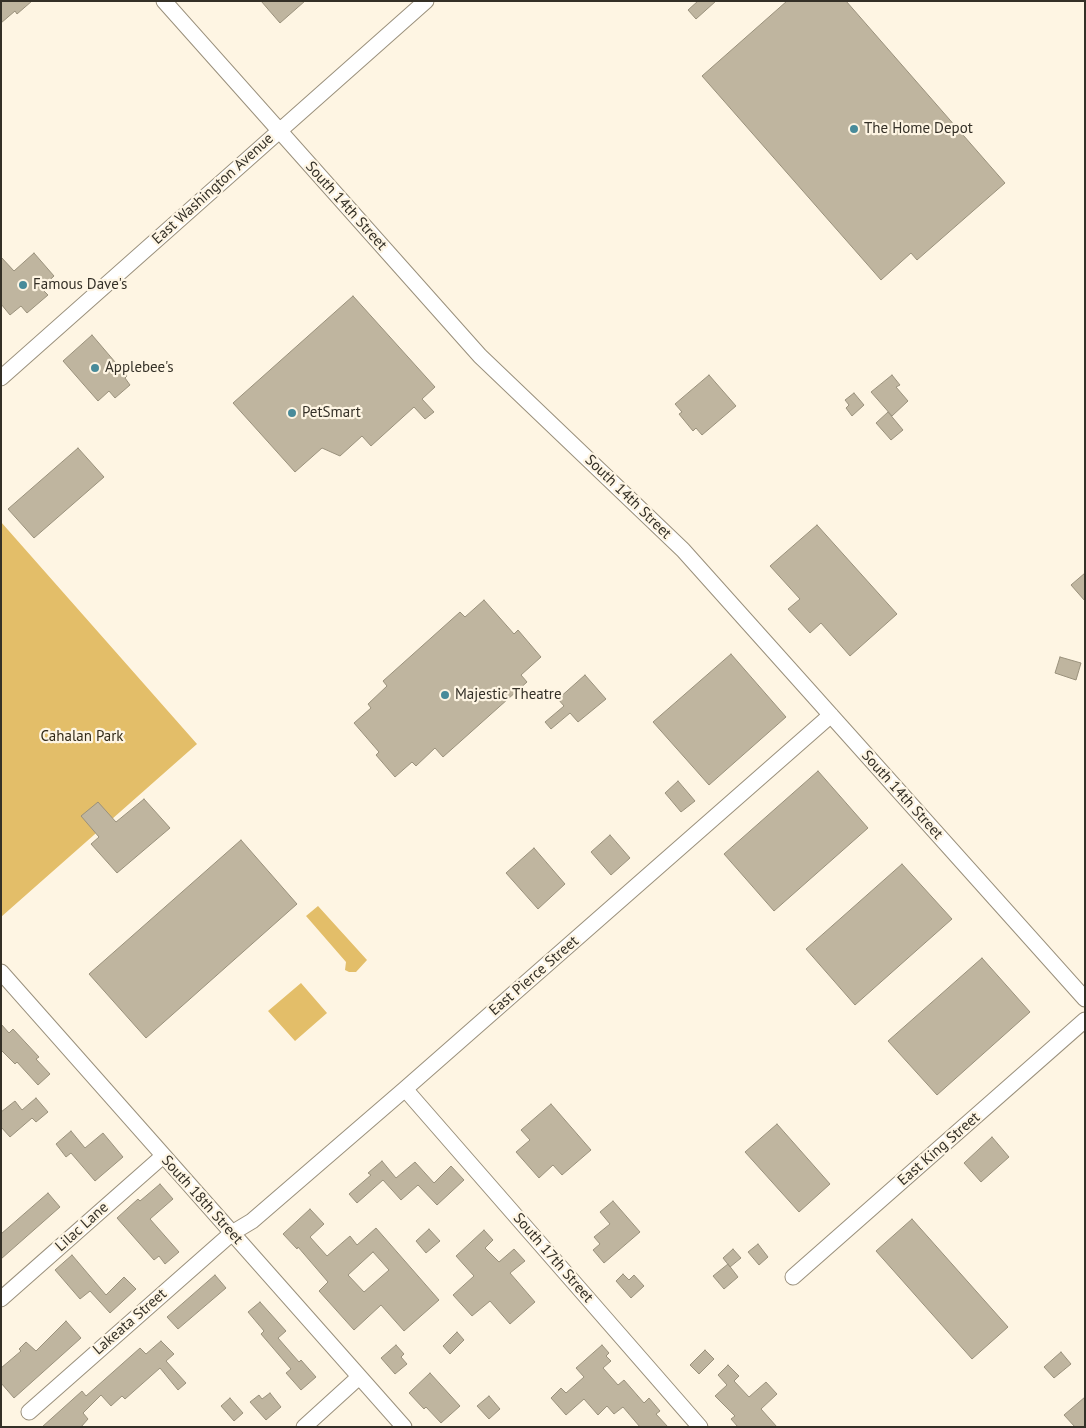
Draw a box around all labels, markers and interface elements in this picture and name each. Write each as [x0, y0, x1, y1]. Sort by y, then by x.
place label: The Home Depot [864, 120, 973, 138]
marker: The Home Depot [848, 123, 860, 135]
street label: East Washington Avenue [149, 130, 277, 248]
street label: South 14th Street [301, 158, 391, 254]
place label: Famous Dave's [33, 276, 127, 294]
marker: Famous Dave's [17, 279, 29, 291]
place label: Applebee's [105, 359, 174, 377]
marker: Applebee's [89, 362, 101, 374]
place label: PetSmart [302, 404, 361, 422]
marker: PetSmart [286, 407, 298, 419]
street label: South 14th Street [581, 451, 675, 543]
place label: Majestic Theatre [455, 686, 562, 704]
marker: Majestic Theatre [439, 689, 451, 701]
park label: Cahalan Park [40, 728, 124, 746]
street label: South 14th Street [857, 747, 947, 843]
street label: East Pierce Street [486, 932, 582, 1020]
street label: East King Street [894, 1109, 984, 1189]
street label: South 18th Street [157, 1152, 247, 1248]
street label: Lilac Lane [52, 1199, 112, 1255]
street label: South 17th Street [509, 1209, 597, 1307]
street label: Lakeata Street [89, 1285, 171, 1359]

